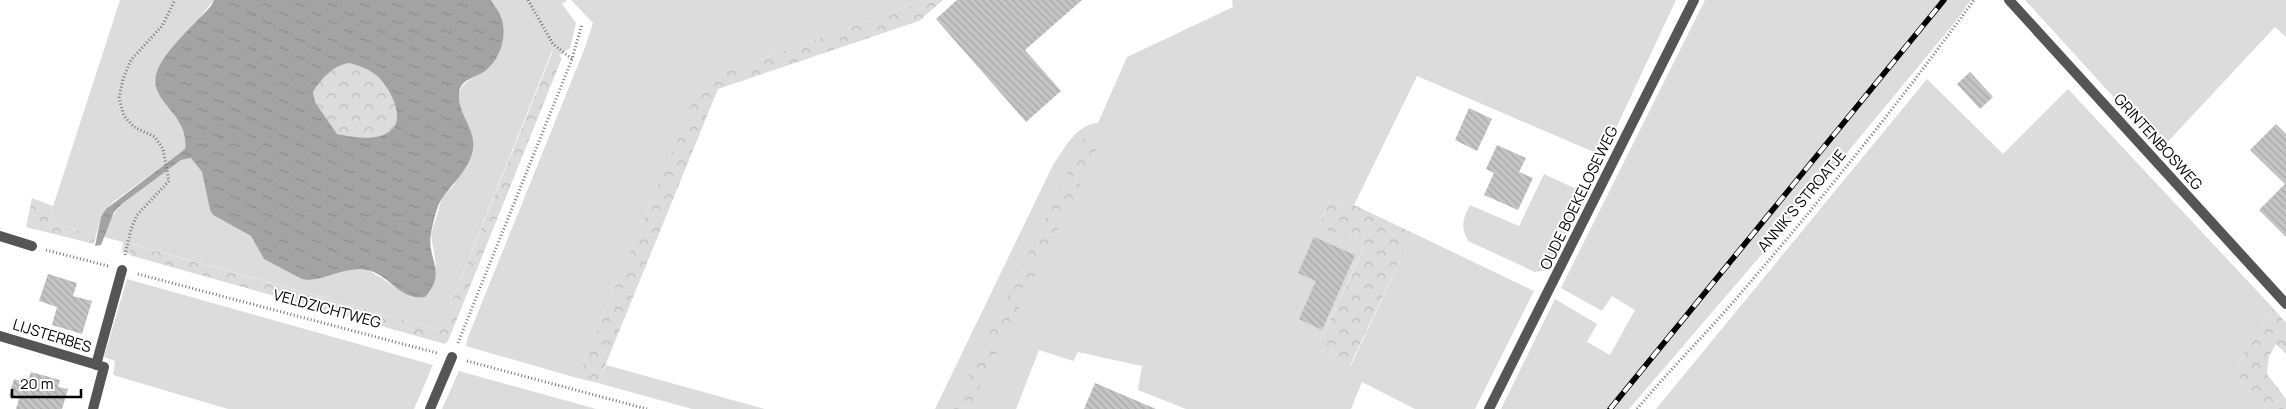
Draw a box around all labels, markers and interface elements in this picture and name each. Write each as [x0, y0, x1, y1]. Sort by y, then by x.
street label: GRINTENBOSWEG [2109, 89, 2208, 195]
street label: OUDE BOEKELOSEWEG [1535, 122, 1623, 273]
street label: ANNIK'S STROATJE [1753, 145, 1851, 256]
street label: VELDZICHTWEG [271, 284, 384, 333]
street label: LIJSTERBES [10, 314, 94, 357]
scale bar [12, 366, 81, 398]
text: 20 m [20, 373, 53, 394]

